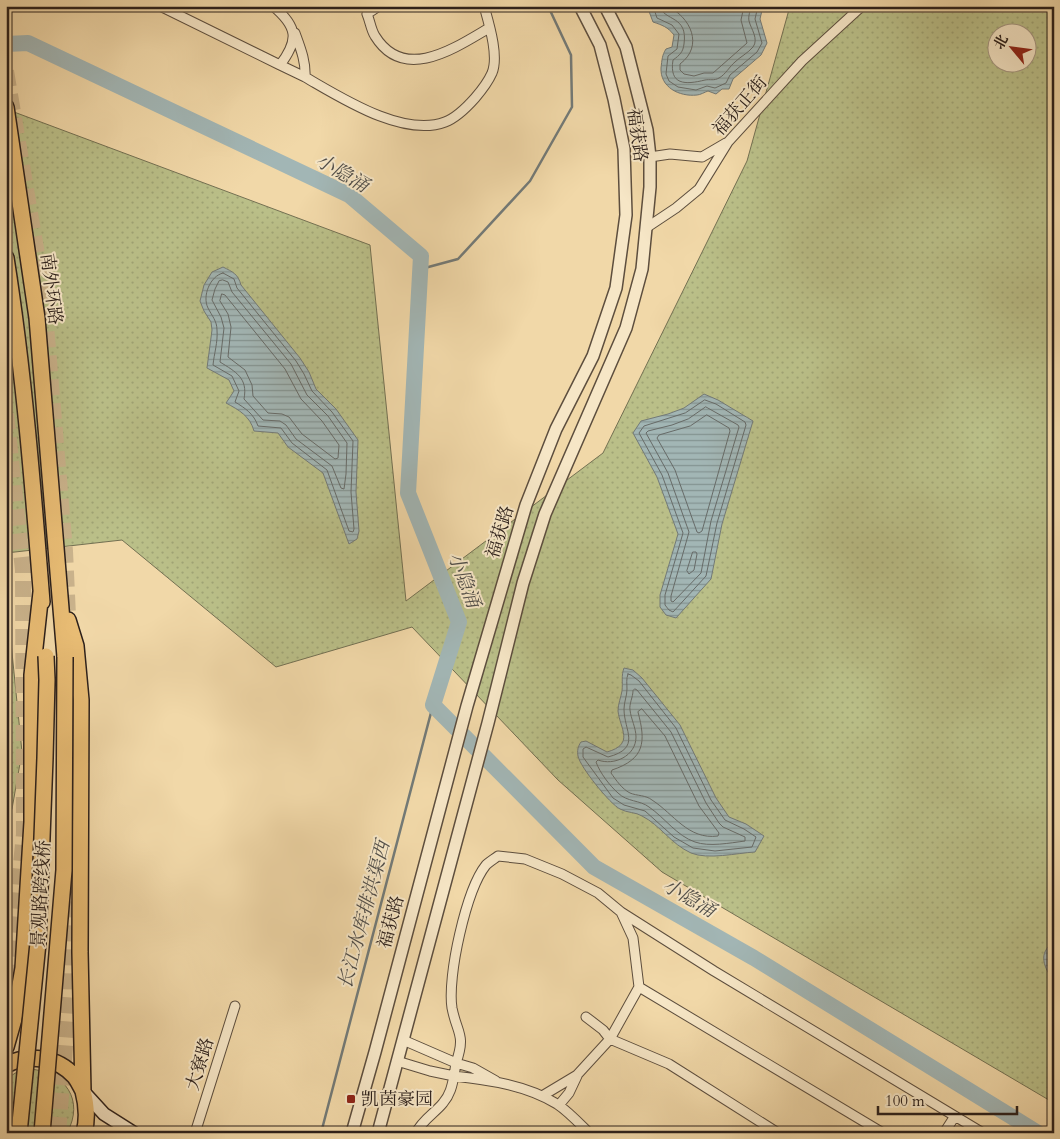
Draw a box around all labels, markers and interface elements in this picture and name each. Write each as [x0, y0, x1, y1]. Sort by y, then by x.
north arrow [988, 22, 1038, 72]
text: 北 [989, 31, 1013, 53]
street label: 福获正街 [707, 71, 773, 141]
street label: 福获路 [621, 107, 653, 163]
water label: 小隐涌 [311, 147, 375, 200]
street label: 南外环路 [34, 252, 68, 326]
street label: 福获路 [480, 503, 520, 561]
water label: 小隐涌 [442, 549, 487, 613]
water label: 长江水库排洪渠西 [332, 835, 397, 992]
street label: 景观路跨线桥 [26, 839, 56, 949]
water label: 小隐涌 [658, 872, 722, 925]
street label: 福获路 [372, 893, 410, 951]
street label: 大寮路 [180, 1035, 220, 1093]
scale bar [878, 1084, 1016, 1116]
place label: 凯茵豪园 [361, 1087, 433, 1112]
text: 100 m [885, 1091, 925, 1111]
marker: 凯茵豪园 [345, 1093, 357, 1105]

